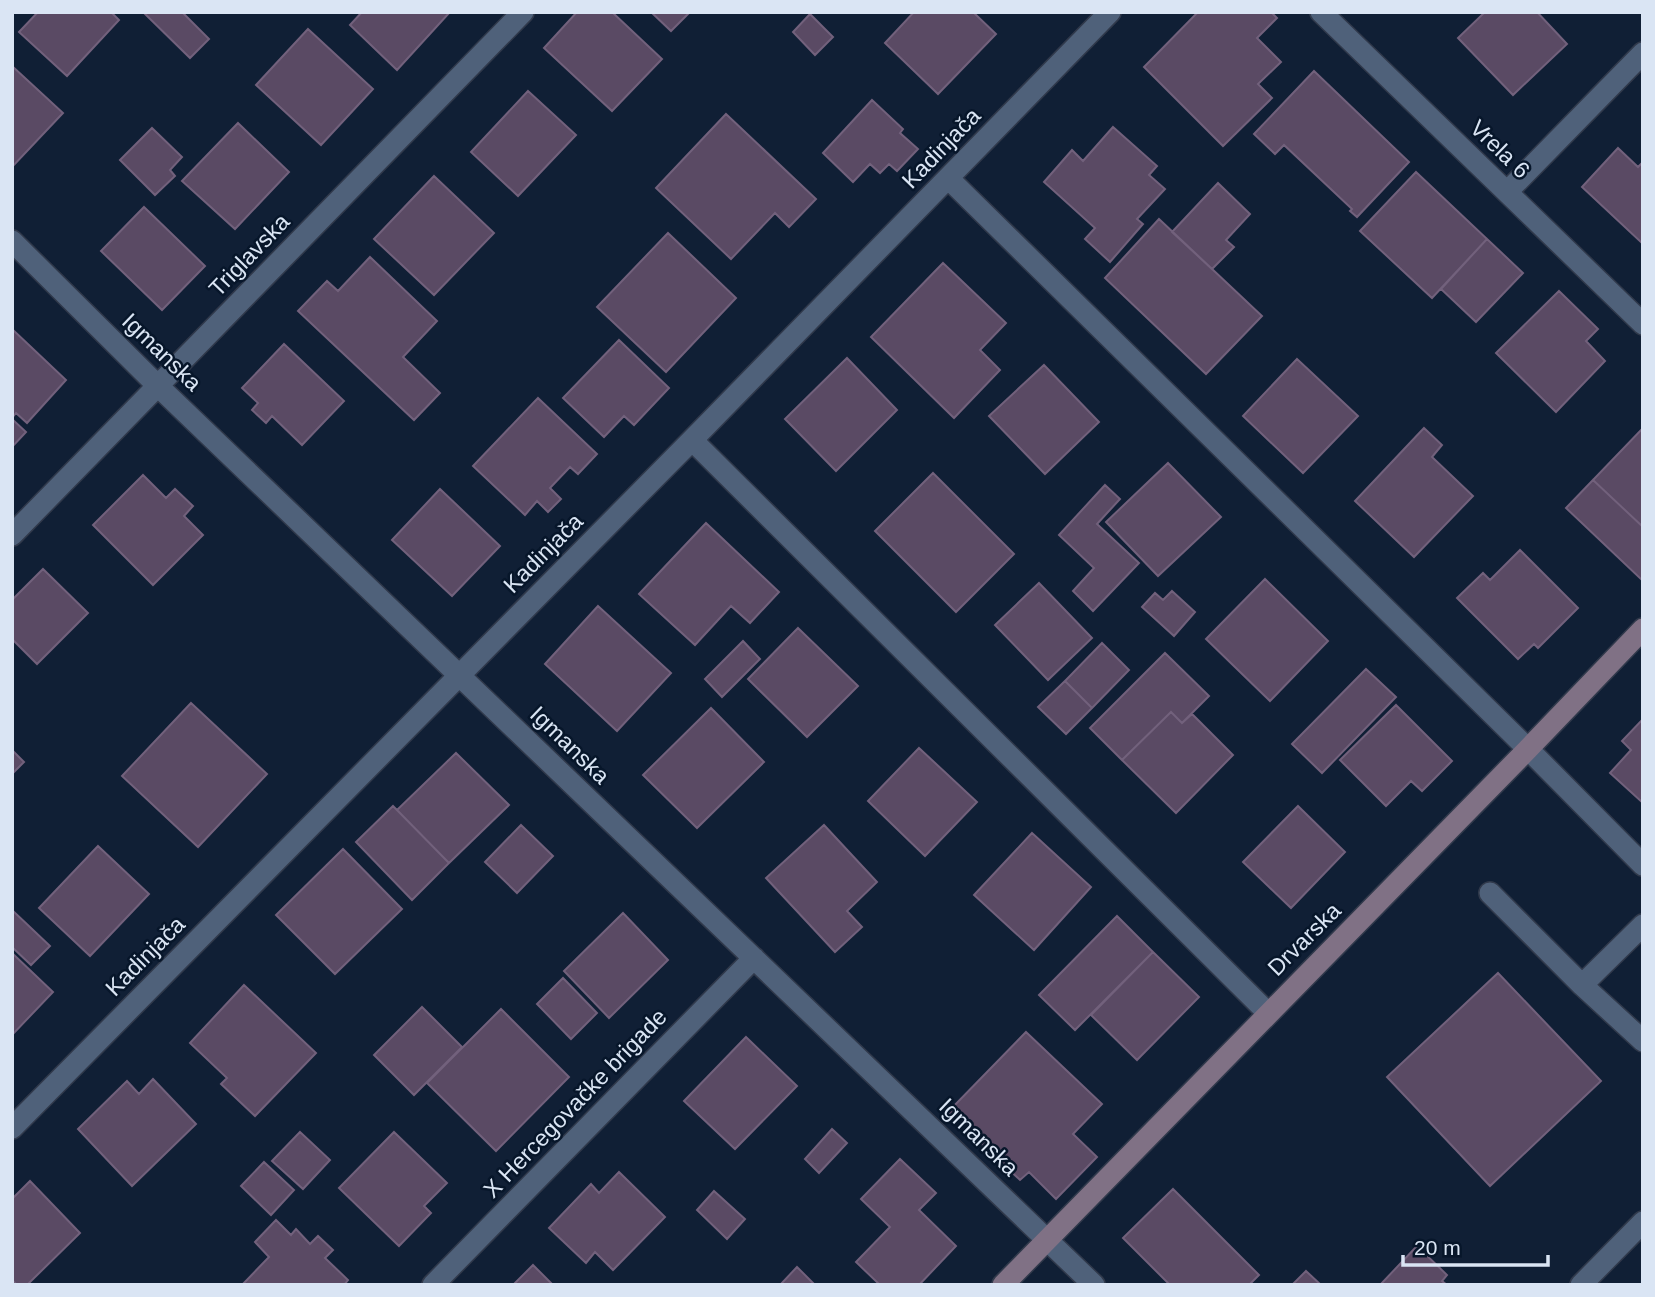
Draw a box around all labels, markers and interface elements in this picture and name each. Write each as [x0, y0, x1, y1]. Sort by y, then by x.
street label: Kadinjača [897, 102, 986, 193]
street label: Vrela 6 [1465, 115, 1535, 183]
street label: Triglavska [204, 208, 295, 301]
street label: Igmanska [117, 308, 207, 396]
street label: Kadinjača [498, 508, 588, 598]
street label: Igmanska [525, 701, 615, 789]
street label: Drvarska [1262, 897, 1346, 981]
street label: Kadinjača [100, 911, 190, 1001]
street label: X Hercegovačke brigade [478, 1003, 672, 1203]
street label: Igmanska [934, 1093, 1024, 1181]
scale bar [1403, 1224, 1548, 1268]
text: 20 m [1414, 1236, 1461, 1259]

